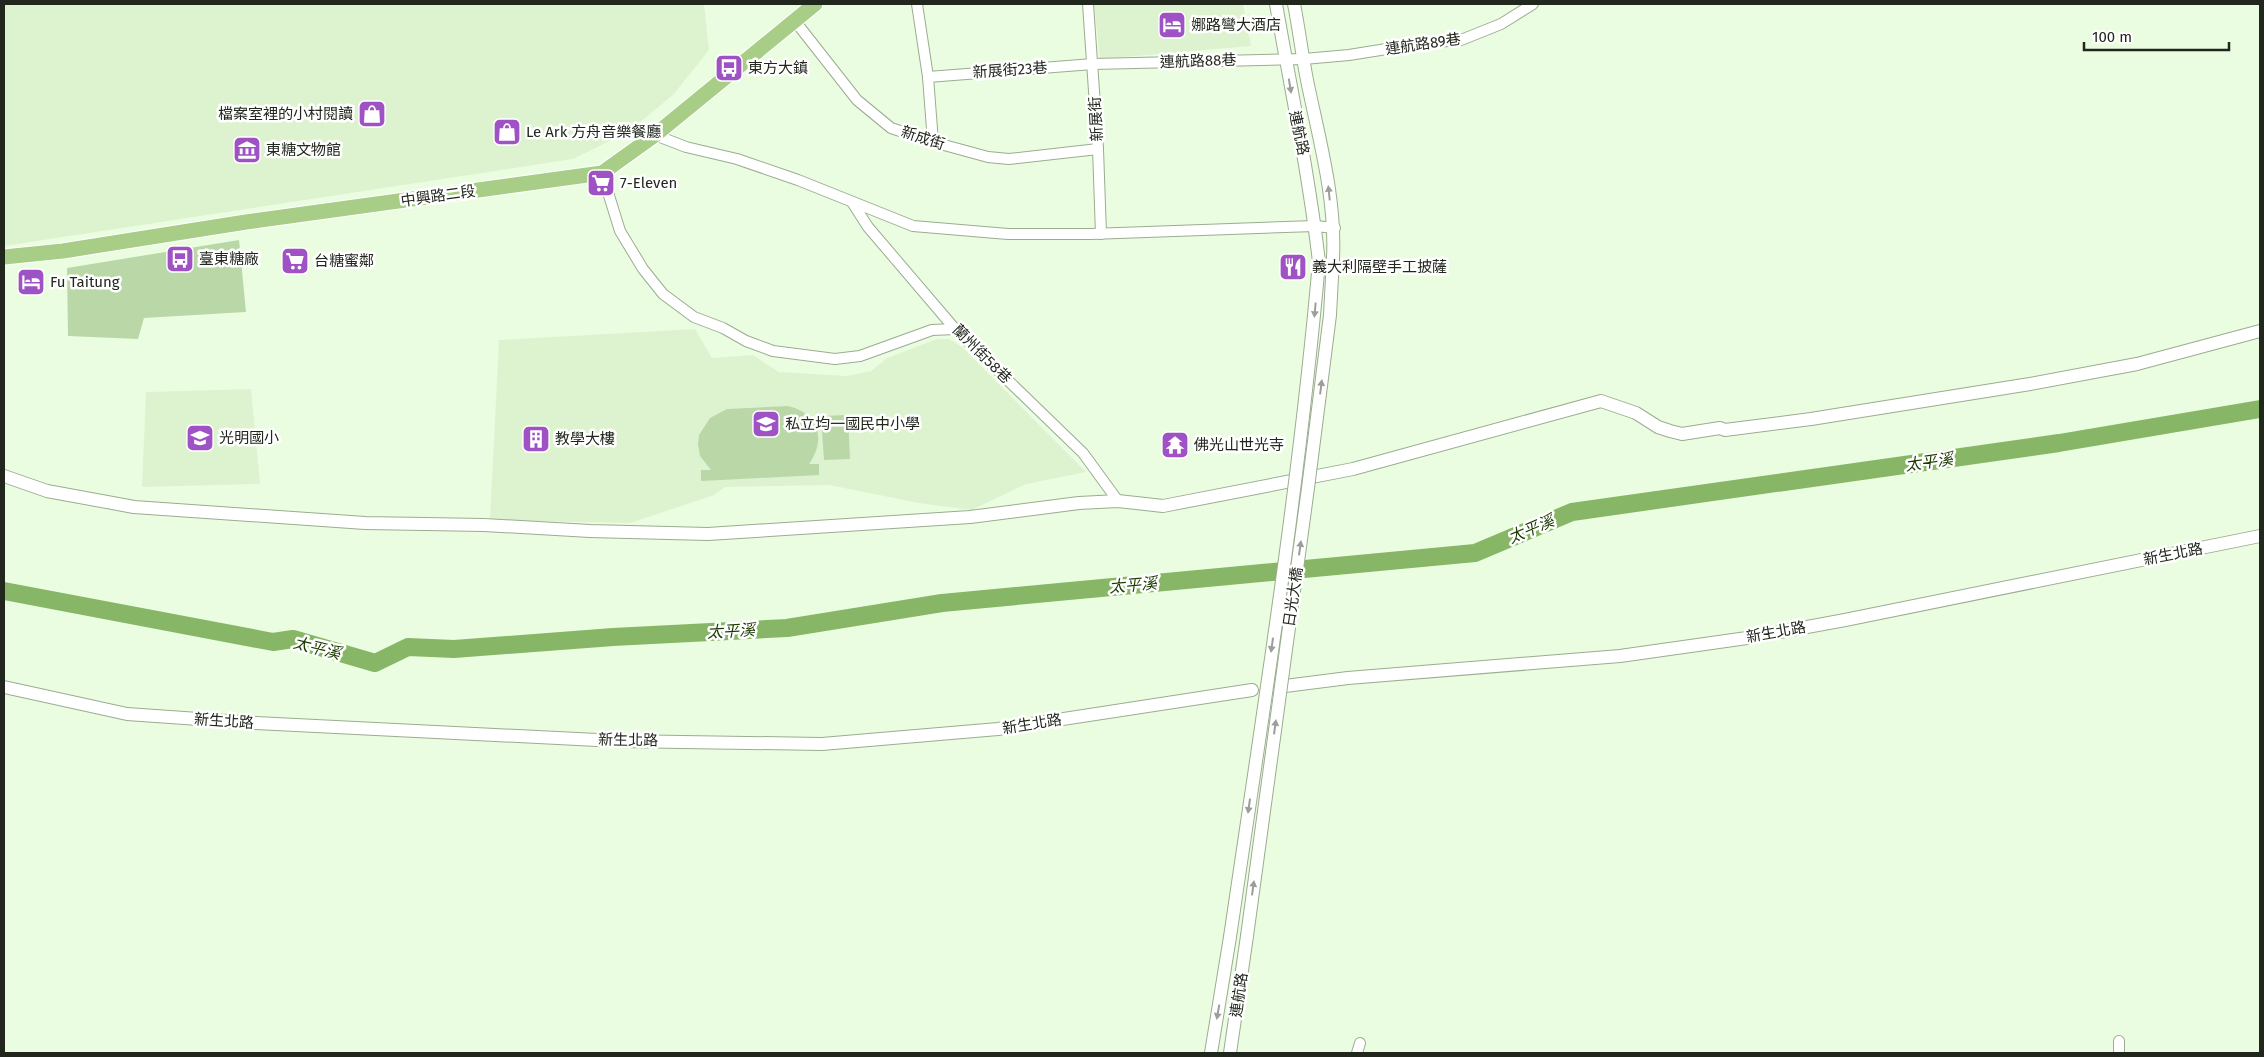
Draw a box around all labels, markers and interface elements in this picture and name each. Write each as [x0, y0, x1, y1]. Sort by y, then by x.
hotel icon: 娜路彎大酒店 [1157, 10, 1187, 40]
place label: 娜路彎大酒店 [1191, 16, 1281, 34]
scale bar [2084, 20, 2229, 52]
text: 100 m [2092, 28, 2132, 46]
street label: 連航路89巷 [1384, 30, 1462, 58]
street label: 連航路88巷 [1159, 51, 1237, 71]
bus stop icon: 東方大鎮 [714, 53, 744, 83]
street label: 新展街23巷 [972, 58, 1048, 82]
place label: 東方大鎮 [748, 59, 808, 77]
one-way arrow [1286, 79, 1294, 95]
street label: 新展街 [1086, 96, 1106, 142]
shop icon: 檔案室裡的小村閱讀 [357, 99, 387, 129]
place label: 檔案室裡的小村閱讀 [218, 105, 353, 123]
street label: 連航路 [1286, 109, 1312, 157]
shop icon: Le Ark 方舟音樂餐廳 [492, 117, 522, 147]
street label: 新成街 [899, 122, 947, 154]
place label: Le Ark 方舟音樂餐廳 [526, 123, 661, 141]
museum icon: 東糖文物館 [232, 135, 262, 165]
place label: 東糖文物館 [266, 141, 341, 159]
supermarket icon: 7-Eleven [586, 168, 616, 198]
place label: 7-Eleven [620, 174, 677, 192]
street label: 中興路二段 [400, 182, 476, 210]
one-way arrow [1325, 184, 1333, 200]
bus stop icon: 臺東糖廠 [165, 244, 195, 274]
supermarket icon: 台糖蜜鄰 [280, 246, 310, 276]
place label: 臺東糖廠 [199, 250, 259, 268]
place label: 台糖蜜鄰 [314, 252, 374, 270]
restaurant icon: 義大利隔壁手工披薩 [1278, 252, 1308, 282]
place label: 義大利隔壁手工披薩 [1312, 258, 1447, 276]
hotel icon: Fu Taitung [16, 267, 46, 297]
place label: Fu Taitung [50, 273, 120, 291]
one-way arrow [1311, 303, 1319, 319]
street label: 蘭州街58巷 [949, 321, 1015, 387]
one-way arrow [1317, 379, 1325, 395]
school or university icon: 私立均一國民中小學 [751, 409, 781, 439]
place label: 私立均一國民中小學 [785, 415, 920, 433]
school or university icon: 光明國小 [185, 423, 215, 453]
building icon: 教學大樓 [521, 424, 551, 454]
place label: 光明國小 [219, 429, 279, 447]
place label: 教學大樓 [555, 430, 615, 448]
temple icon: 佛光山世光寺 [1160, 430, 1190, 460]
place label: 佛光山世光寺 [1194, 436, 1284, 454]
water label: 太平溪 [1904, 449, 1956, 475]
water label: 太平溪 [1505, 510, 1559, 547]
street label: 新生北路 [2142, 539, 2204, 569]
one-way arrow [1296, 540, 1304, 556]
street label: 日光大橋 [1280, 566, 1306, 628]
water label: 太平溪 [1108, 573, 1160, 597]
street label: 新生北路 [1745, 618, 1807, 646]
water label: 太平溪 [707, 620, 757, 642]
water label: 太平溪 [291, 633, 345, 664]
one-way arrow [1268, 637, 1276, 653]
street label: 新生北路 [193, 710, 255, 732]
street label: 新生北路 [1001, 710, 1063, 738]
one-way arrow [1272, 718, 1280, 734]
street label: 新生北路 [598, 730, 658, 750]
one-way arrow [1245, 798, 1253, 814]
one-way arrow [1250, 879, 1258, 895]
street label: 連航路 [1227, 971, 1251, 1019]
one-way arrow [1214, 1005, 1222, 1021]

